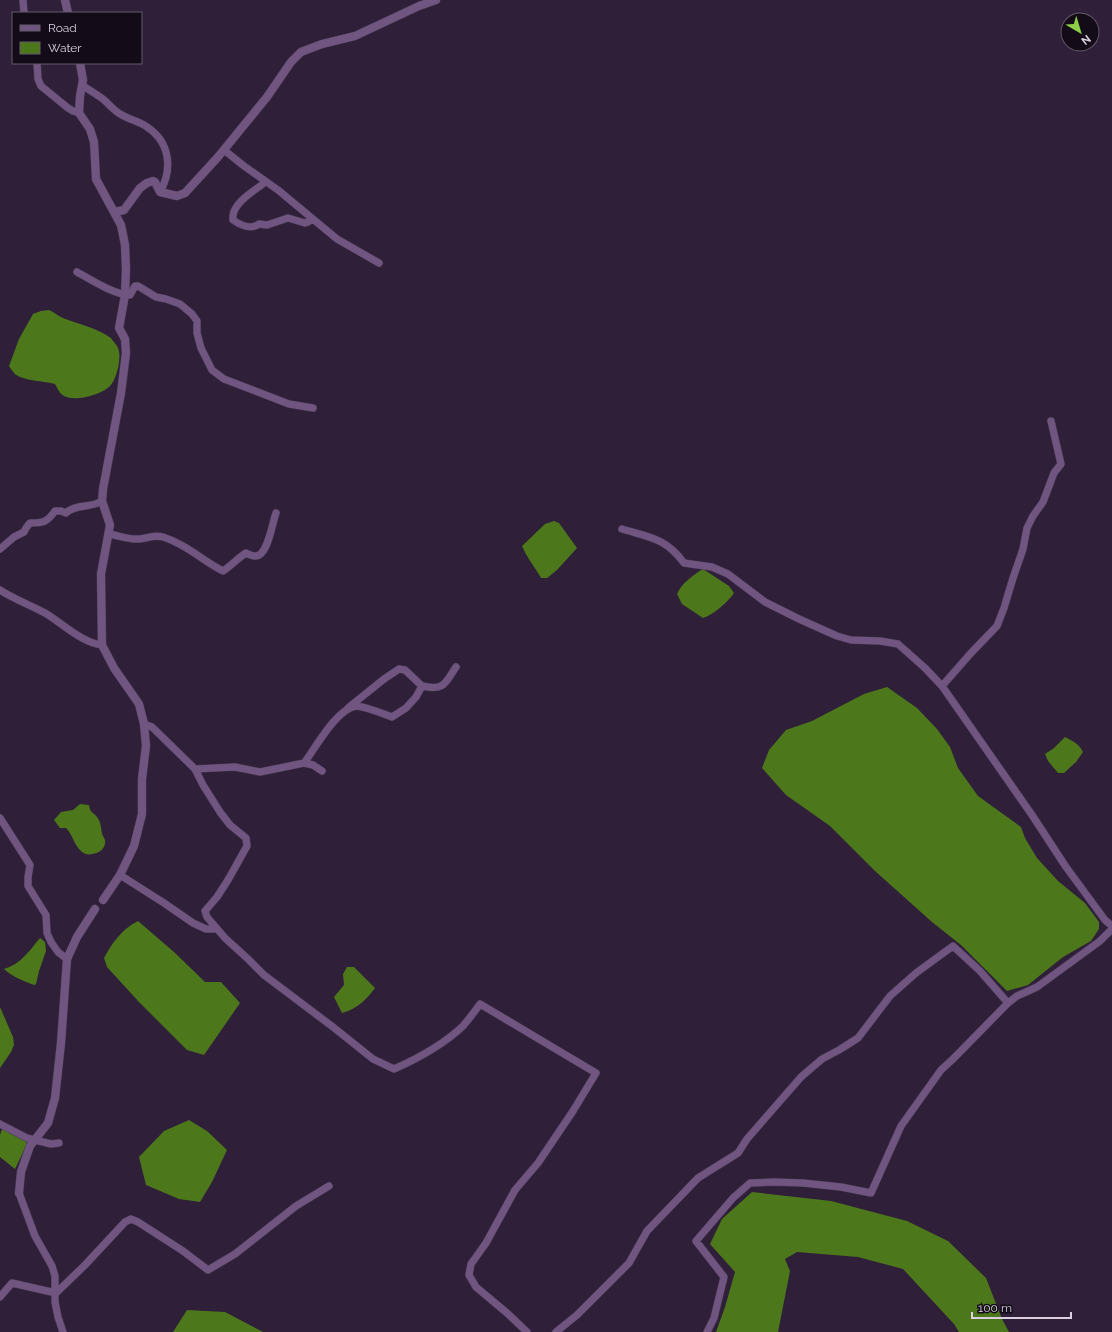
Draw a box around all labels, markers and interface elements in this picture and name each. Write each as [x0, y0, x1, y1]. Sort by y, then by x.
legend [12, 12, 142, 64]
north arrow [1060, 12, 1100, 52]
text: Road [48, 21, 77, 35]
text: N [1079, 32, 1093, 47]
text: Water [48, 41, 82, 55]
scale bar [972, 1294, 1071, 1320]
text: 100 m [978, 1301, 1012, 1315]

